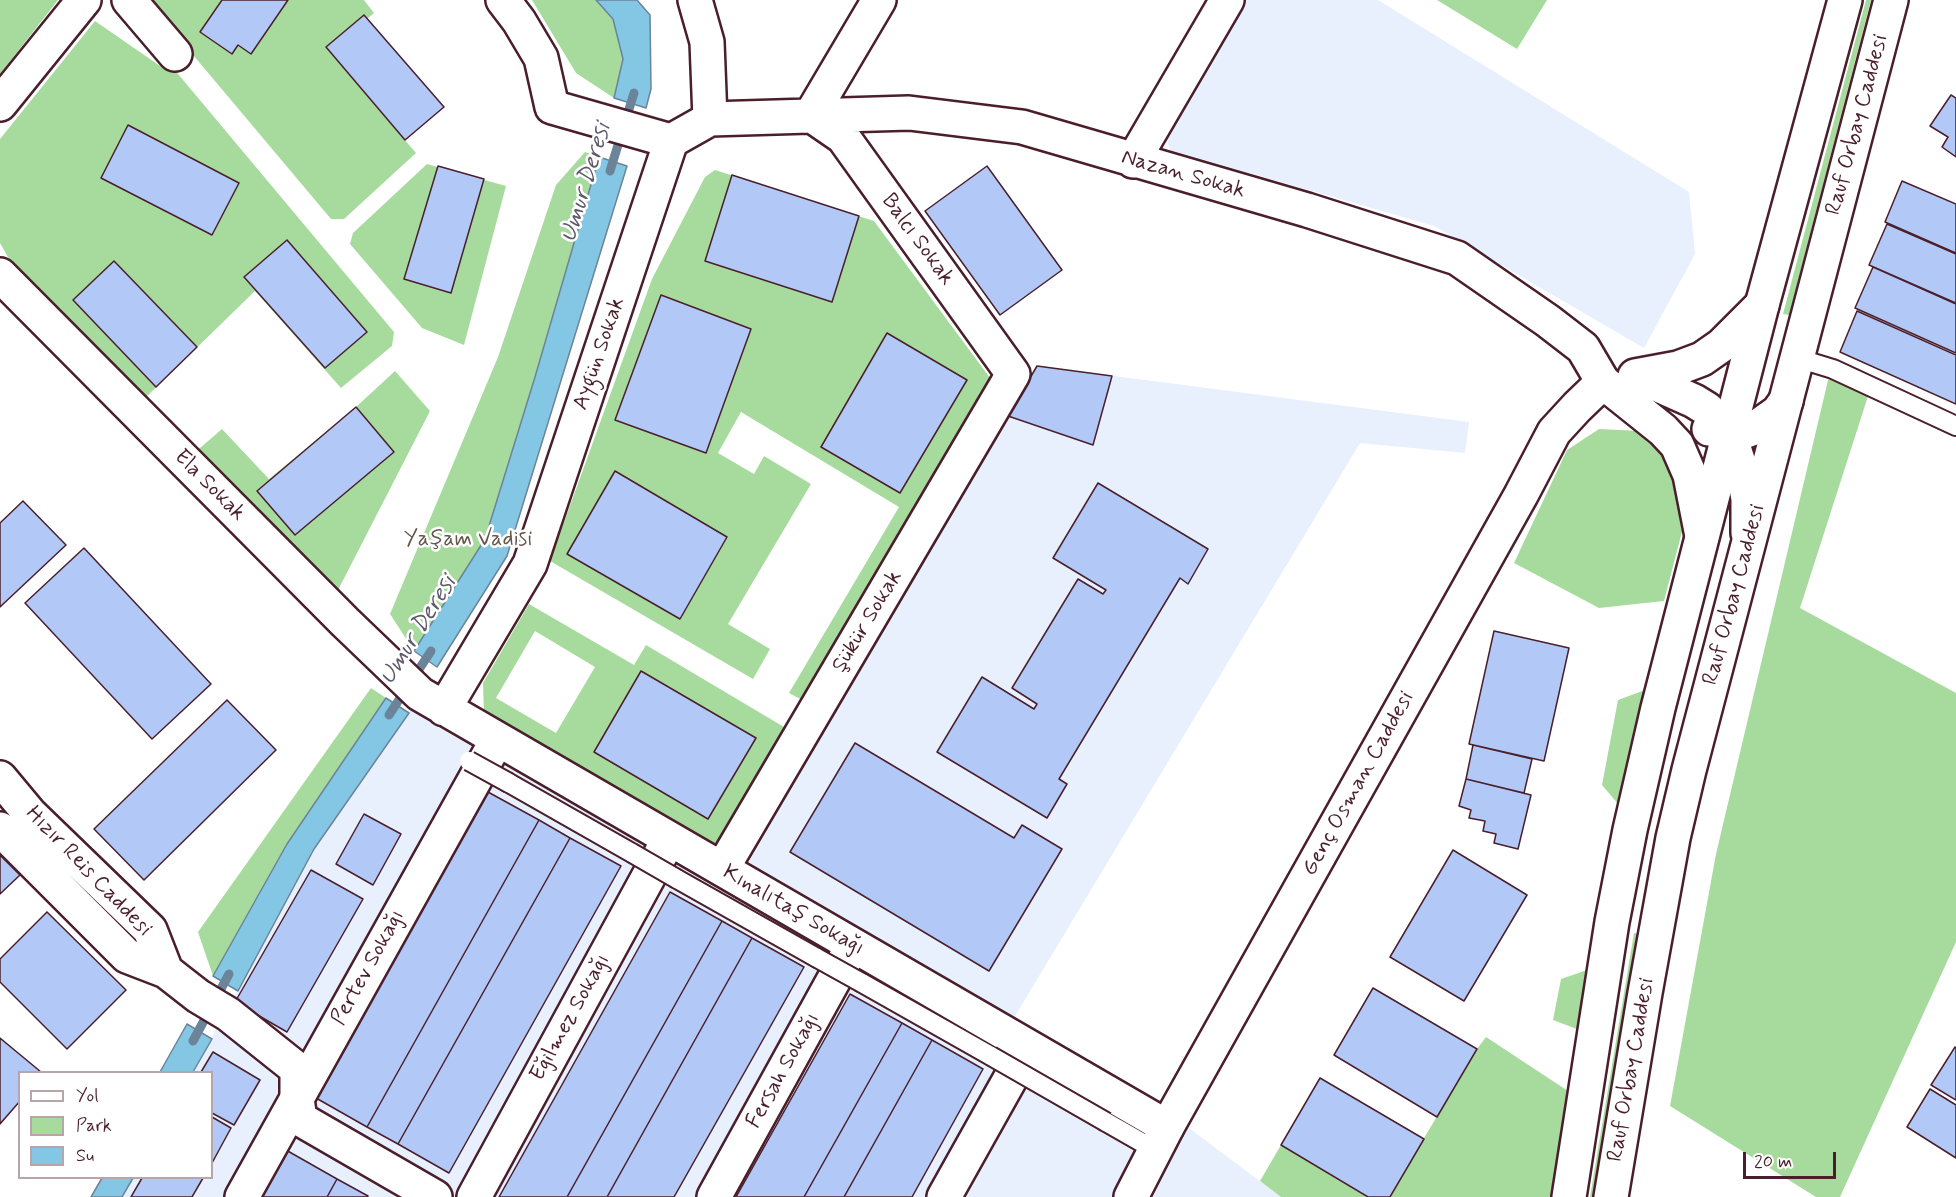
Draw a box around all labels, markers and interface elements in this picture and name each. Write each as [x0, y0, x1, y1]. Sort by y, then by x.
street label: Rauf Orbay Caddesi [1821, 32, 1895, 218]
water label: Umur Deresi [555, 120, 619, 246]
street label: Nazan Sokak [1118, 145, 1248, 205]
street label: Balcı Sokak [875, 189, 959, 291]
street label: Aygün Sokak [568, 294, 632, 414]
street label: Ela Sokak [168, 445, 250, 527]
street label: Rauf Orbay Caddesi [1698, 502, 1772, 688]
park label: Yaşam Vadisi [404, 527, 532, 553]
street label: Şükür Sokak [827, 566, 909, 678]
water label: Umur Deresi [374, 571, 464, 691]
street label: Genç Osman Caddesi [1297, 687, 1421, 881]
street label: Hızır Reis Caddesi [19, 801, 157, 943]
street label: Kınalıtaş Sokağı [717, 860, 869, 962]
street label: Pertev Sokağı [326, 906, 412, 1030]
street label: Eğilmez Sokağı [525, 950, 617, 1086]
street label: Rauf Orbay Caddesi [1603, 976, 1661, 1164]
street label: Fersah Sokağı [741, 1009, 827, 1133]
legend [18, 1071, 213, 1179]
text: Yol [76, 1084, 99, 1108]
text: Park [76, 1114, 112, 1138]
scale bar [1746, 1140, 1839, 1178]
text: Su [76, 1144, 94, 1168]
text: 20 m [1754, 1150, 1792, 1174]

